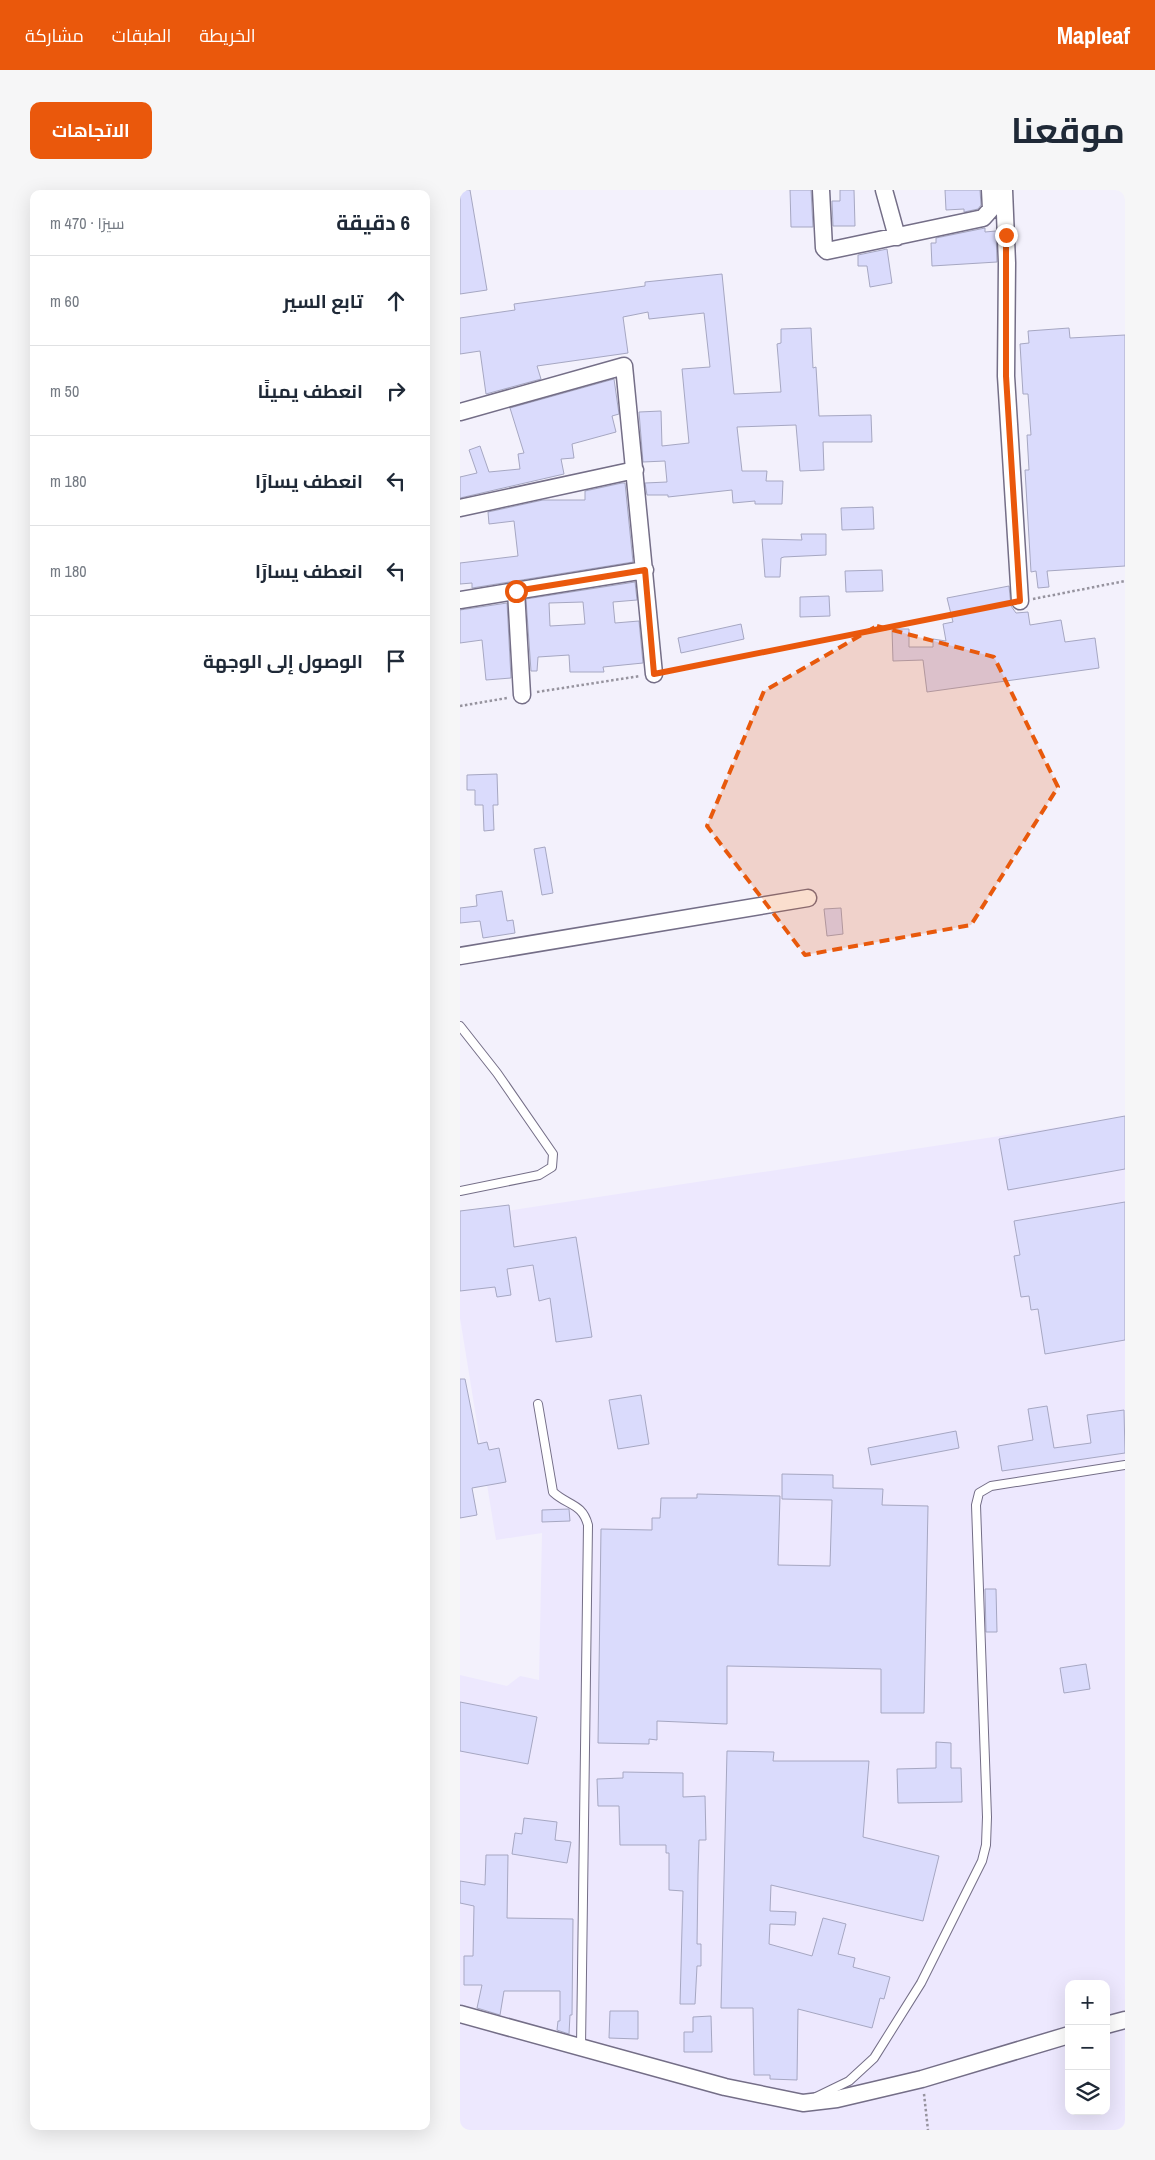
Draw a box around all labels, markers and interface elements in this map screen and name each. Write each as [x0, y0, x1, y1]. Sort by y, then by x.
text: Mapleaf [1057, 19, 1130, 51]
text: مشاركة [25, 23, 84, 48]
text: الطبقات [112, 23, 171, 48]
text: الخريطة [199, 23, 256, 48]
button: الاتجاهات [30, 102, 152, 159]
text: موقعنا [1011, 107, 1125, 154]
text: 6 دقيقة [336, 208, 410, 237]
text: سيرًا · 470 m [50, 212, 124, 234]
route end [995, 224, 1018, 247]
icon: ahead [382, 287, 410, 315]
text: تابع السير [283, 288, 363, 314]
text: 60 m [50, 290, 79, 312]
icon: right [382, 377, 410, 405]
text: انعطف يمينًا [257, 378, 363, 404]
text: 50 m [50, 380, 79, 402]
icon: left [382, 467, 410, 495]
text: انعطف يسارًا [255, 468, 363, 494]
text: 180 m [50, 470, 86, 492]
icon: left [382, 557, 410, 585]
text: انعطف يسارًا [255, 558, 363, 584]
text: 180 m [50, 560, 86, 582]
route start [505, 580, 528, 603]
icon: arrive [382, 647, 410, 675]
text: الوصول إلى الوجهة [203, 648, 363, 674]
map controls [1065, 1980, 1110, 2115]
button: + [1065, 1980, 1110, 2025]
button: − [1065, 2025, 1110, 2070]
button: layers [1065, 2070, 1110, 2115]

